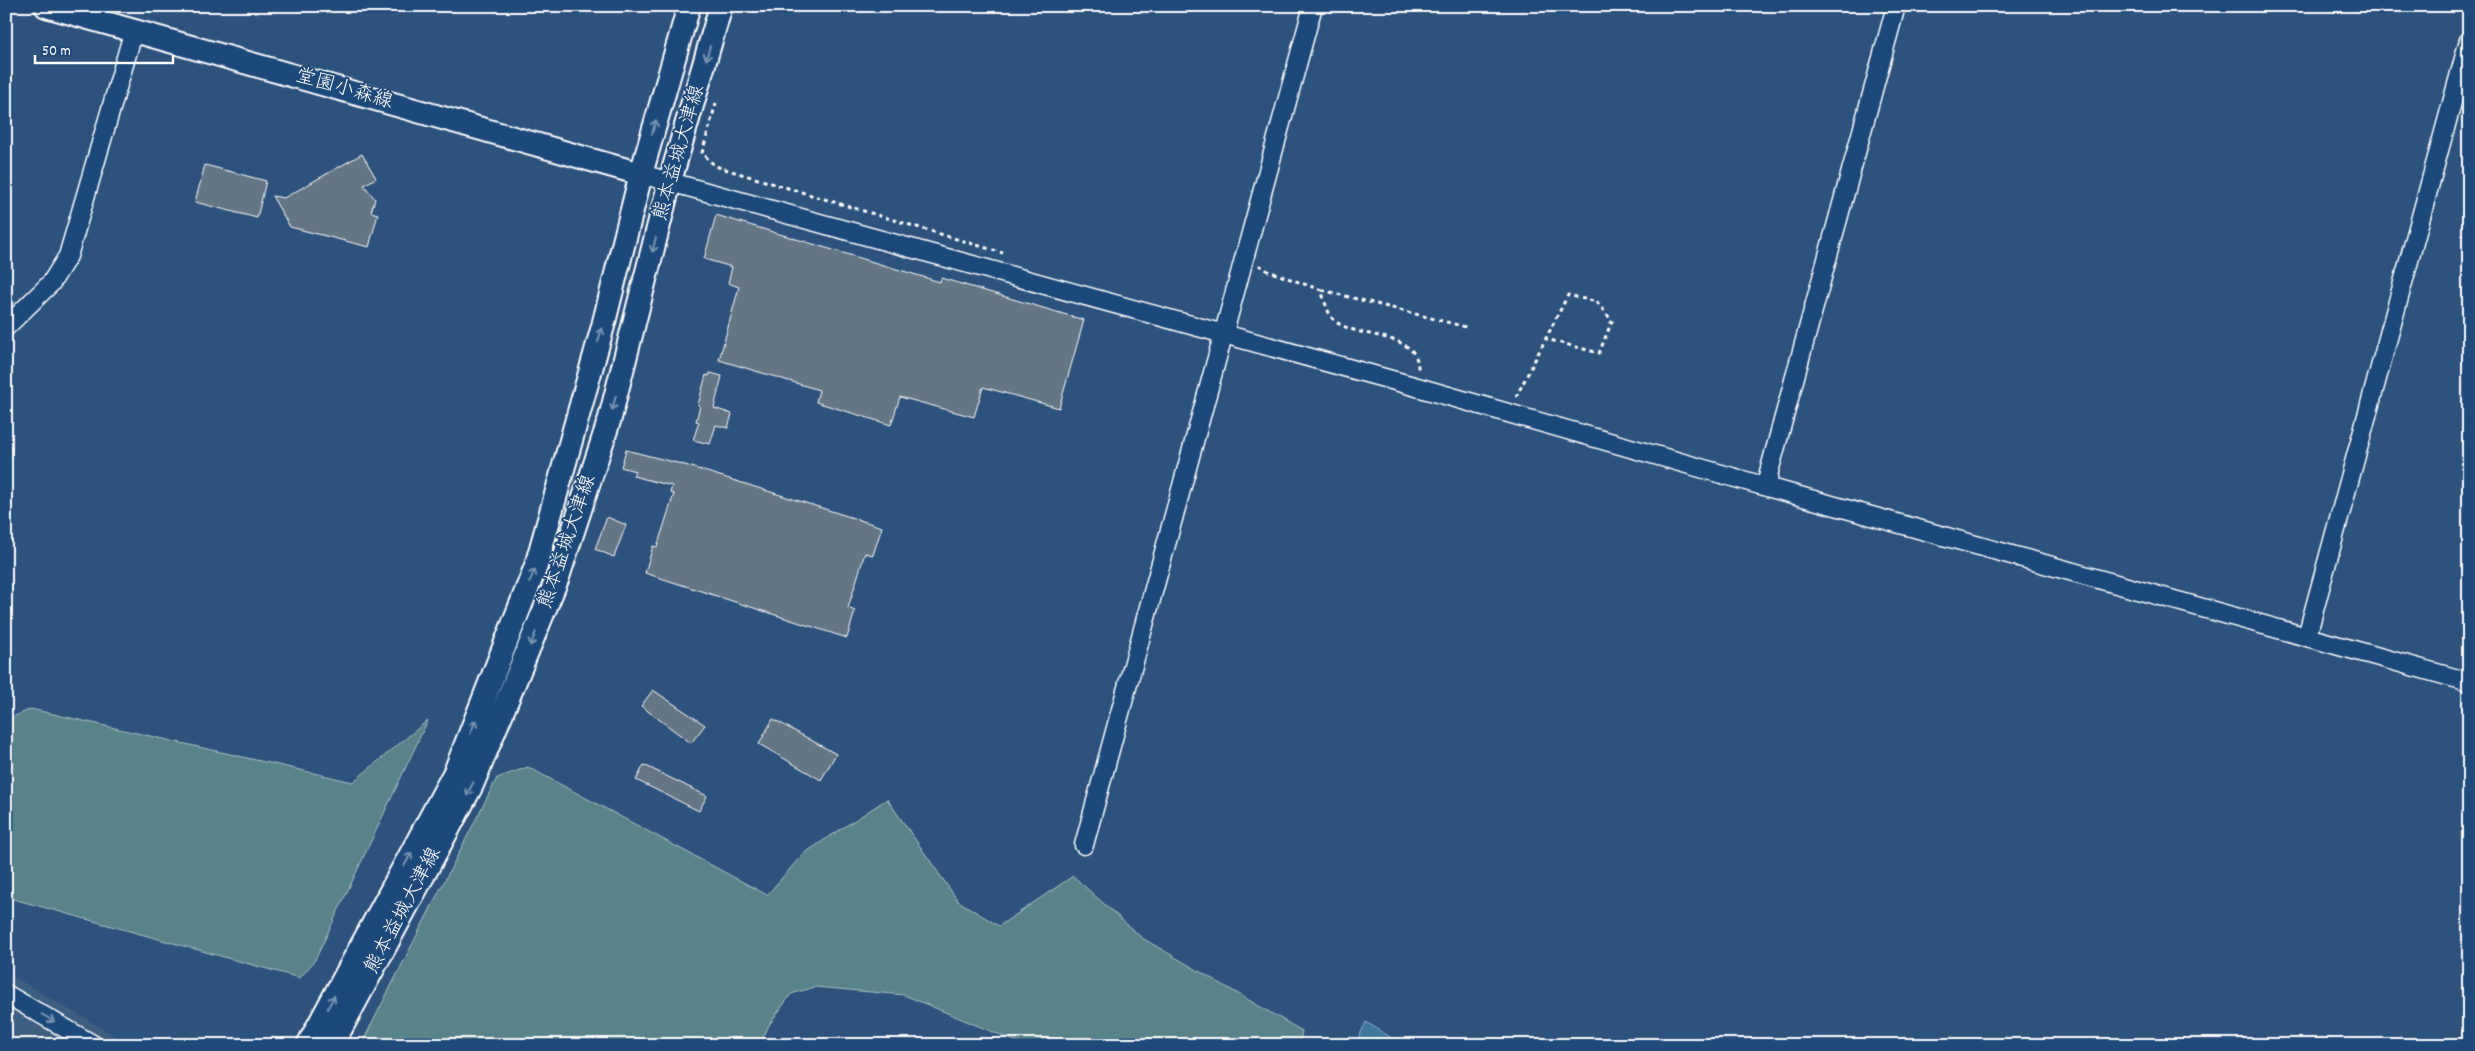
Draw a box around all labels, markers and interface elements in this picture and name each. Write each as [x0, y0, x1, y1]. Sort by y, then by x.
scale bar [35, 32, 172, 64]
text: 50 m [42, 41, 71, 63]
one-way arrow [702, 45, 712, 61]
street label: 堂園小森線 [292, 63, 396, 117]
street label: 熊本益城大津線 [647, 82, 713, 224]
one-way arrow [650, 119, 660, 135]
one-way arrow [649, 237, 658, 253]
one-way arrow [596, 328, 606, 344]
one-way arrow [609, 394, 618, 410]
street label: 熊本益城大津線 [532, 471, 604, 613]
one-way arrow [528, 569, 537, 584]
one-way arrow [527, 631, 537, 646]
one-way arrow [468, 720, 478, 735]
one-way arrow [465, 781, 474, 796]
street label: 熊本益城大津線 [359, 843, 449, 979]
one-way arrow [403, 851, 413, 866]
one-way arrow [327, 995, 336, 1010]
one-way arrow [41, 1014, 55, 1024]

